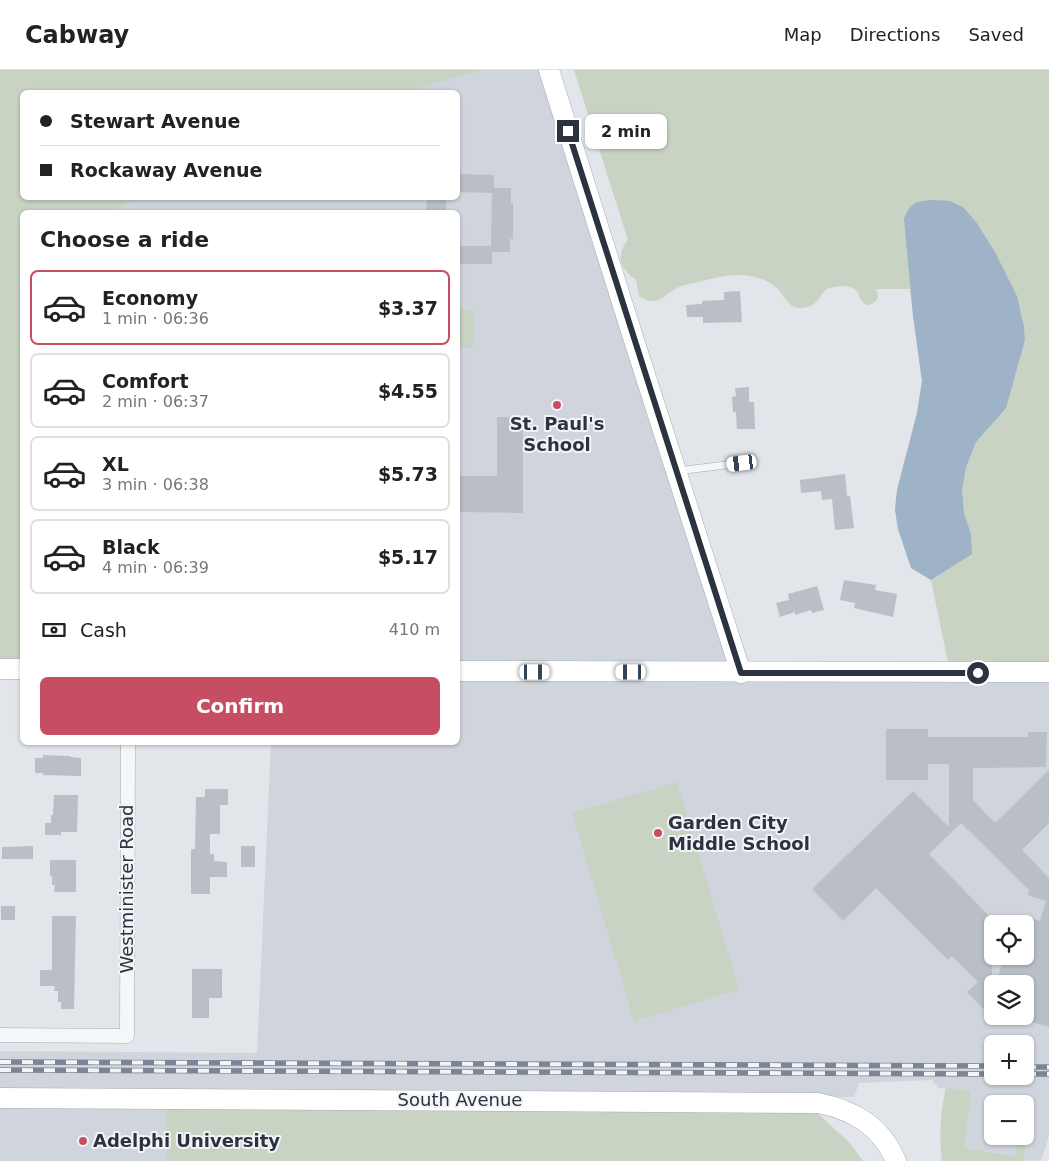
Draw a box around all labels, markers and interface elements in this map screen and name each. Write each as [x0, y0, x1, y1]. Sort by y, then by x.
text: Cabway [25, 21, 129, 49]
text: Map [784, 24, 822, 45]
text: Directions [850, 24, 940, 45]
text: Saved [968, 24, 1024, 45]
text: Stewart Avenue [70, 110, 240, 132]
callout: 2 min [586, 114, 668, 148]
route end [557, 120, 579, 142]
text: 2 min [601, 122, 651, 141]
text: Rockaway Avenue [70, 159, 262, 181]
text: Choose a ride [40, 227, 209, 252]
icon: car [42, 285, 87, 330]
text: Economy [102, 287, 198, 309]
text: $3.37 [378, 297, 438, 319]
text: 1 min · 06:36 [102, 309, 209, 328]
icon: car [42, 368, 87, 413]
text: Comfort [102, 370, 189, 392]
text: $4.55 [378, 380, 438, 402]
text: 2 min · 06:37 [102, 392, 209, 411]
marker: St. Paul's School [551, 399, 563, 411]
place label: St. Paul's School [510, 413, 604, 455]
icon: car [42, 451, 87, 496]
text: XL [102, 453, 129, 475]
car [726, 454, 757, 472]
text: $5.73 [378, 463, 438, 485]
text: 3 min · 06:38 [102, 475, 209, 494]
icon: car [42, 534, 87, 579]
text: Black [102, 536, 160, 558]
text: $5.17 [378, 546, 438, 568]
text: 4 min · 06:39 [102, 558, 209, 577]
icon: cash [40, 616, 68, 644]
text: Cash [80, 619, 127, 641]
text: 410 m [389, 620, 440, 639]
route start [967, 662, 989, 684]
car [520, 665, 550, 680]
car [616, 665, 646, 680]
button: Confirm [40, 677, 440, 735]
street label: Westminister Road [116, 805, 137, 974]
place label: Garden City Middle School [668, 812, 810, 854]
marker: Garden City Middle School [652, 827, 664, 839]
map controls [984, 915, 1034, 1145]
button: locate [984, 915, 1034, 965]
button: layers [984, 975, 1034, 1025]
button: + [984, 1035, 1034, 1085]
street label: South Avenue [398, 1089, 522, 1110]
button: − [984, 1095, 1034, 1145]
place label: Adelphi University [93, 1130, 280, 1151]
marker: Adelphi University [77, 1135, 89, 1147]

